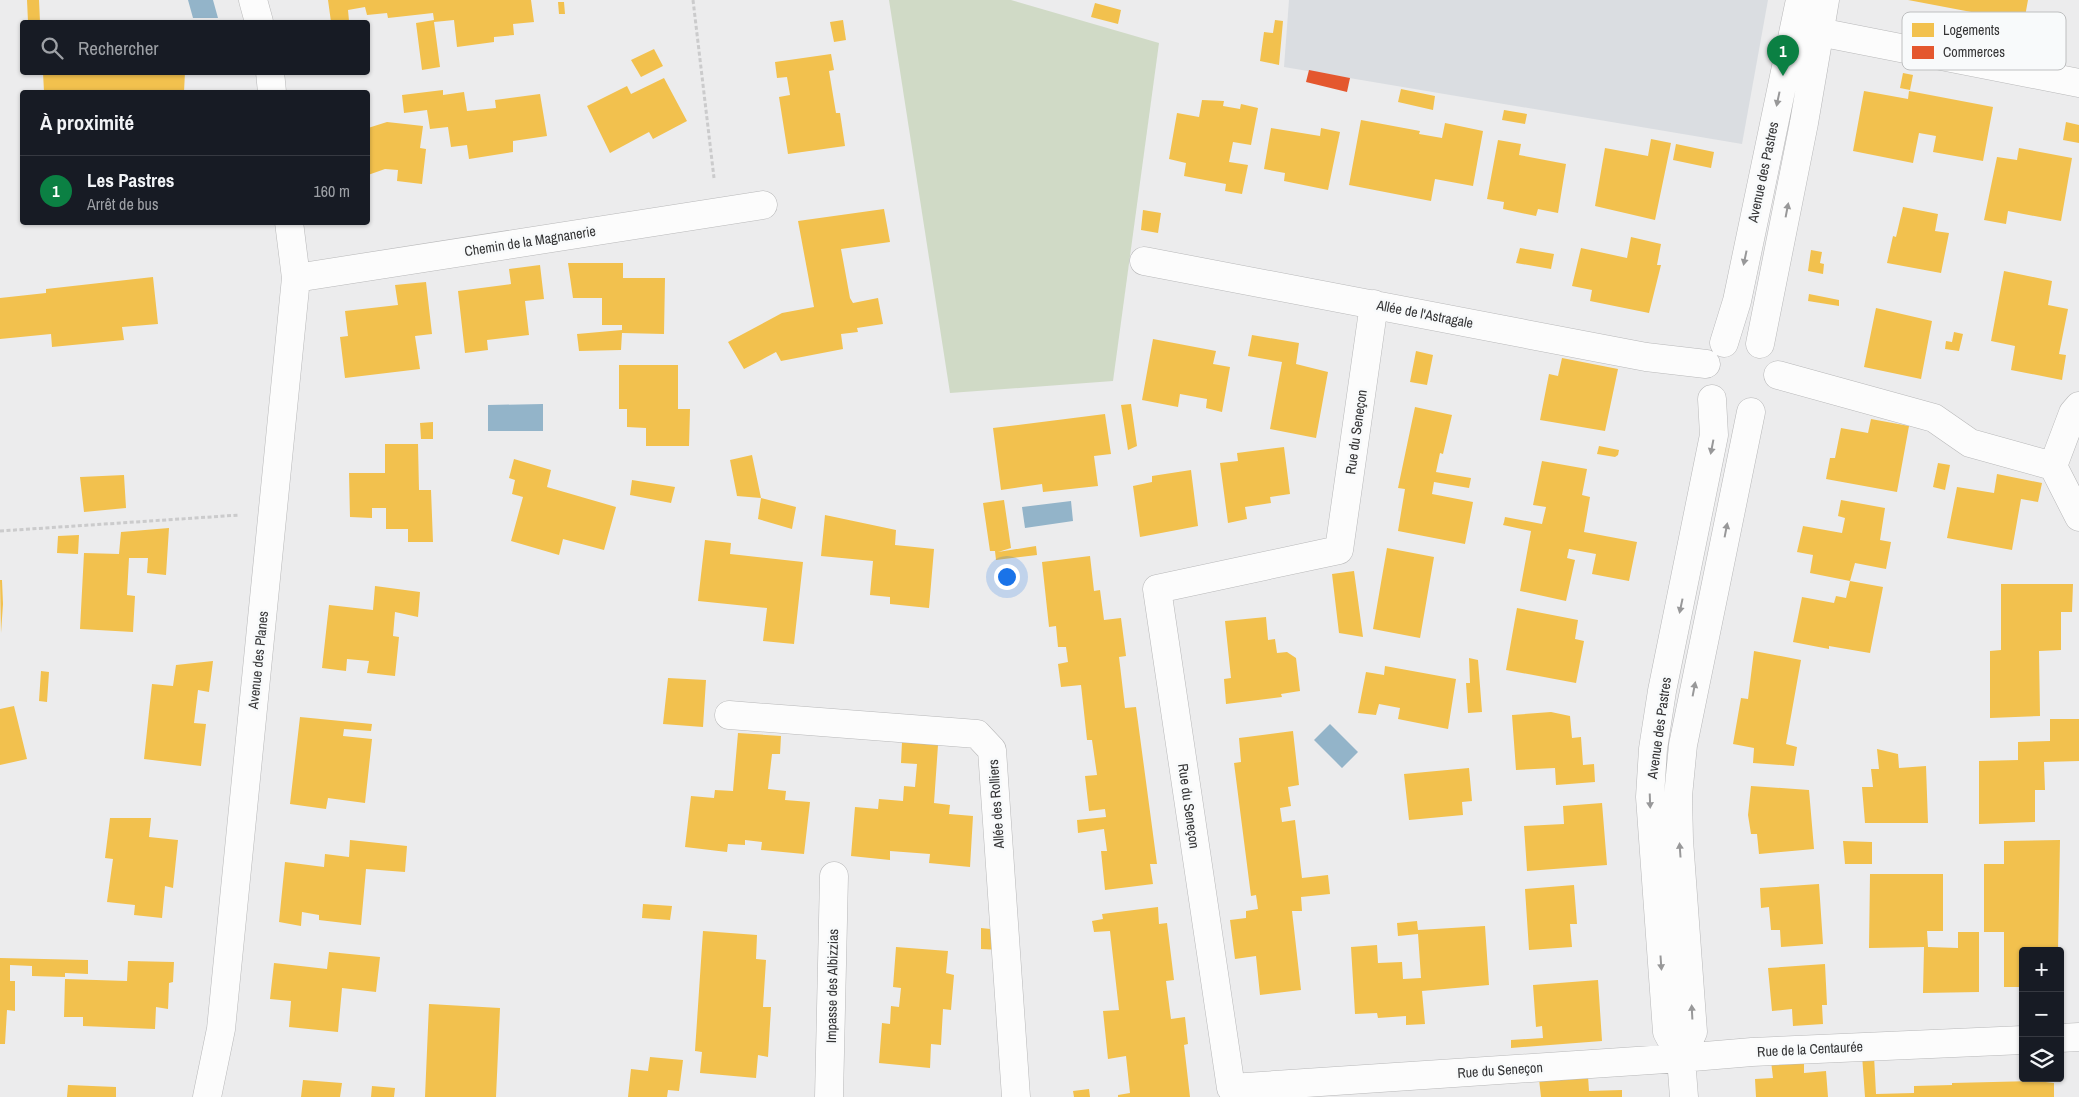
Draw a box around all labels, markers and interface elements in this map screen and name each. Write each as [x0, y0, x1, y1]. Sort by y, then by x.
legend [1902, 12, 2066, 70]
search box [20, 20, 370, 75]
text: Logements [1943, 21, 2000, 39]
icon: search [38, 34, 66, 62]
text: Rechercher [78, 35, 159, 61]
pin: 1 [1767, 35, 1799, 76]
text: Commerces [1943, 43, 2005, 61]
one-way arrow [1774, 91, 1782, 106]
text: À proximité [40, 108, 134, 137]
street label: Avenue des Pastres [1743, 120, 1783, 225]
text: Les Pastres [87, 167, 174, 193]
text: 1 [52, 180, 60, 202]
text: 160 m [314, 180, 350, 202]
text: Arrêt de bus [87, 193, 158, 215]
one-way arrow [1784, 202, 1792, 218]
street label: Chemin de la Magnanerie [463, 222, 597, 260]
one-way arrow [1741, 250, 1749, 266]
street label: Allée de l'Astragale [1374, 296, 1475, 332]
street label: Rue du Seneçon [1341, 388, 1371, 476]
one-way arrow [1708, 439, 1716, 455]
one-way arrow [1722, 522, 1730, 537]
your location [994, 564, 1020, 590]
one-way arrow [1676, 599, 1684, 615]
street label: Avenue des Planes [244, 610, 272, 711]
street label: Avenue des Pastres [1643, 676, 1675, 781]
one-way arrow [1691, 680, 1699, 696]
street label: Allée des Rolliers [984, 759, 1008, 850]
street label: Rue du Seneçon [1174, 762, 1204, 850]
one-way arrow [1647, 793, 1655, 809]
one-way arrow [1675, 842, 1683, 858]
street label: Impasse des Albizzias [822, 928, 842, 1043]
map controls [2019, 947, 2064, 1082]
button: + [2019, 947, 2064, 992]
one-way arrow [1658, 956, 1666, 972]
button: − [2019, 992, 2064, 1037]
one-way arrow [1687, 1004, 1695, 1020]
street label: Rue de la Centaurée [1757, 1037, 1863, 1061]
button: layers [2019, 1037, 2064, 1082]
street label: Rue du Seneçon [1457, 1058, 1543, 1082]

